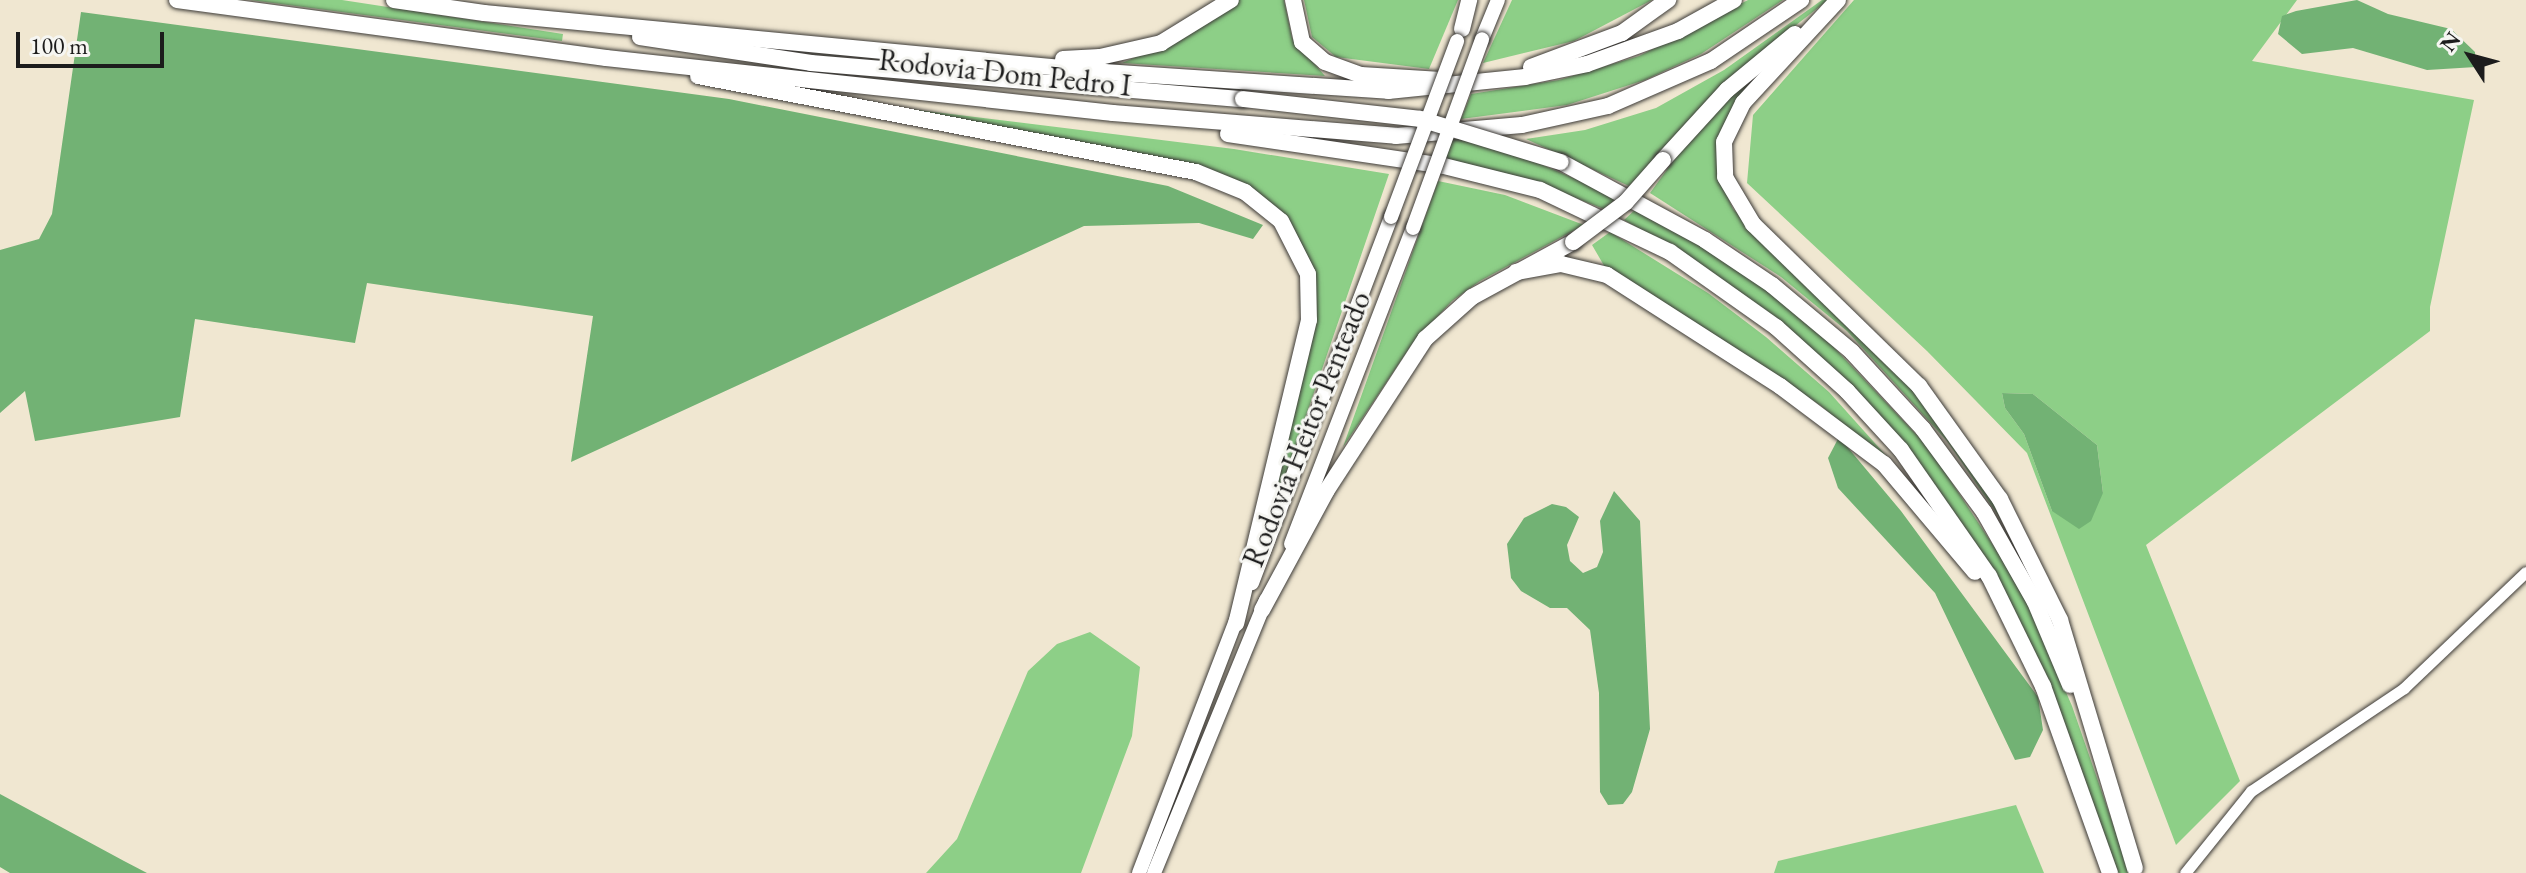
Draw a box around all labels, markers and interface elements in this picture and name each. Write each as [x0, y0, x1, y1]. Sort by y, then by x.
scale bar [20, 16, 168, 66]
north arrow [2430, 16, 2510, 96]
text: N [2433, 26, 2467, 57]
text: 100 m [30, 30, 88, 61]
street label: Rodovia Dom Pedro I [877, 42, 1133, 104]
street label: Rodovia Heitor Penteado [1235, 286, 1379, 572]

